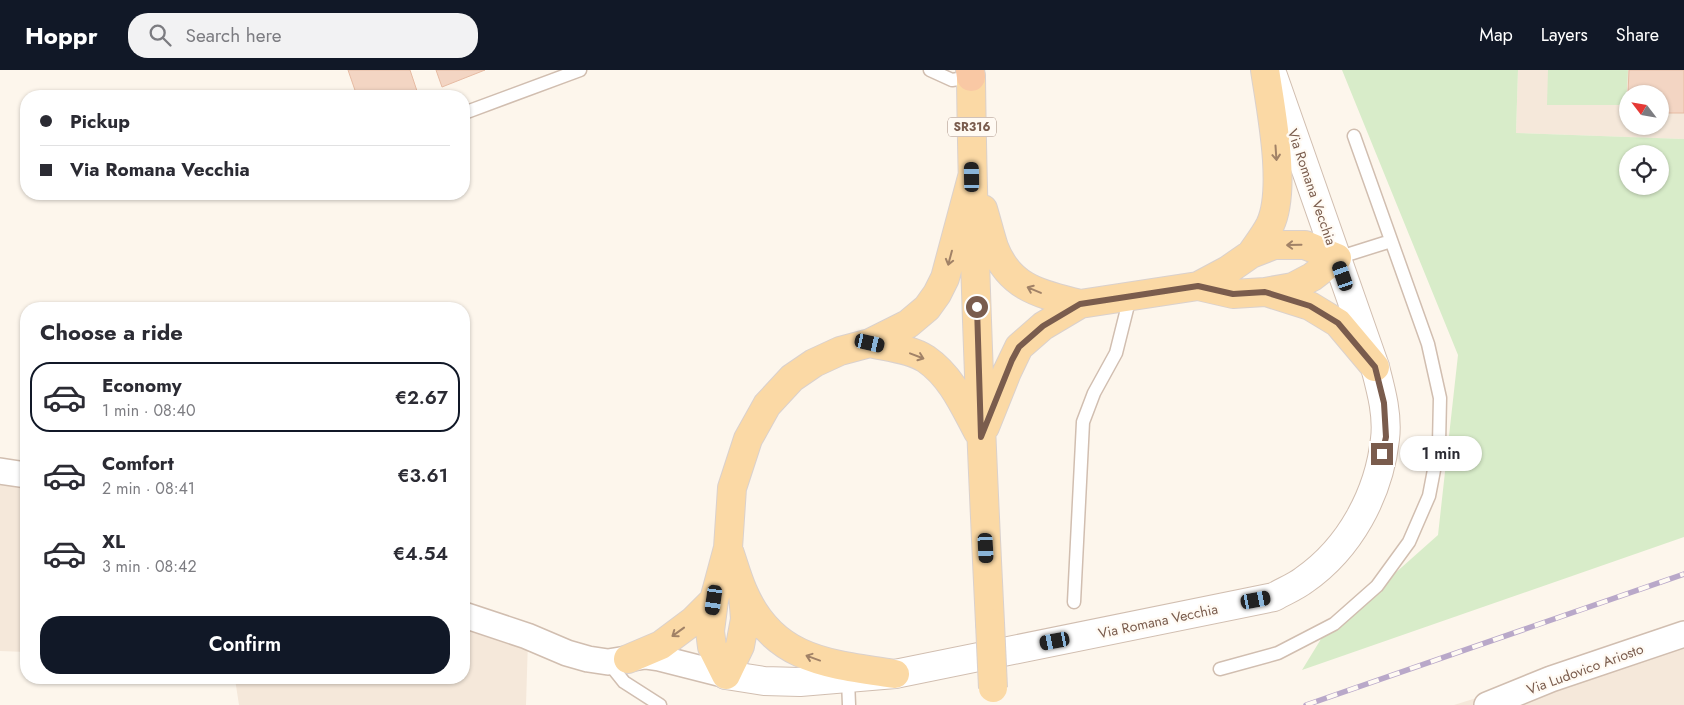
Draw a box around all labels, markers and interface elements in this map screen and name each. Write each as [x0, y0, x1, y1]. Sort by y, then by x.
search box [128, 13, 478, 58]
text: Hoppr [25, 18, 98, 53]
icon: search [146, 21, 174, 49]
text: Search here [186, 22, 282, 49]
text: Map [1479, 22, 1513, 48]
text: Layers [1541, 22, 1588, 48]
text: Share [1616, 22, 1659, 48]
north arrow [1619, 85, 1669, 135]
map controls [1619, 85, 1669, 195]
text: Pickup [70, 108, 130, 135]
road number: SR316 [948, 118, 996, 136]
street label: Via Romana Vecchia [1283, 126, 1341, 248]
one-way arrow [1271, 145, 1280, 161]
button: locate [1619, 145, 1669, 195]
text: Via Romana Vecchia [70, 156, 250, 183]
car [964, 162, 979, 192]
one-way arrow [1287, 240, 1303, 250]
one-way arrow [945, 250, 955, 266]
car [1331, 259, 1354, 293]
one-way arrow [1027, 285, 1042, 294]
route start [966, 296, 988, 318]
text: Choose a ride [40, 316, 183, 348]
car [853, 332, 886, 354]
one-way arrow [909, 352, 925, 361]
text: Economy [102, 372, 182, 399]
icon: car [42, 375, 87, 420]
text: €2.67 [395, 384, 448, 411]
text: 1 min · 08:40 [102, 399, 196, 422]
callout: 1 min [1400, 436, 1482, 472]
text: 1 min [1422, 442, 1460, 465]
route end [1371, 443, 1393, 465]
text: Comfort [102, 450, 174, 477]
icon: car [42, 453, 87, 498]
text: €3.61 [397, 462, 448, 489]
text: 2 min · 08:41 [102, 477, 195, 500]
text: XL [102, 528, 125, 555]
icon: car [42, 531, 87, 576]
car [977, 533, 994, 563]
text: €4.54 [393, 540, 448, 567]
text: 3 min · 08:42 [102, 555, 197, 578]
car [704, 584, 723, 616]
car [1239, 590, 1272, 610]
street label: Via Romana Vecchia [1096, 599, 1220, 643]
button: Confirm [40, 616, 450, 674]
one-way arrow [671, 627, 685, 637]
car [1038, 631, 1071, 651]
street label: Via Ludovico Ariosto [1524, 638, 1647, 699]
one-way arrow [806, 653, 821, 662]

